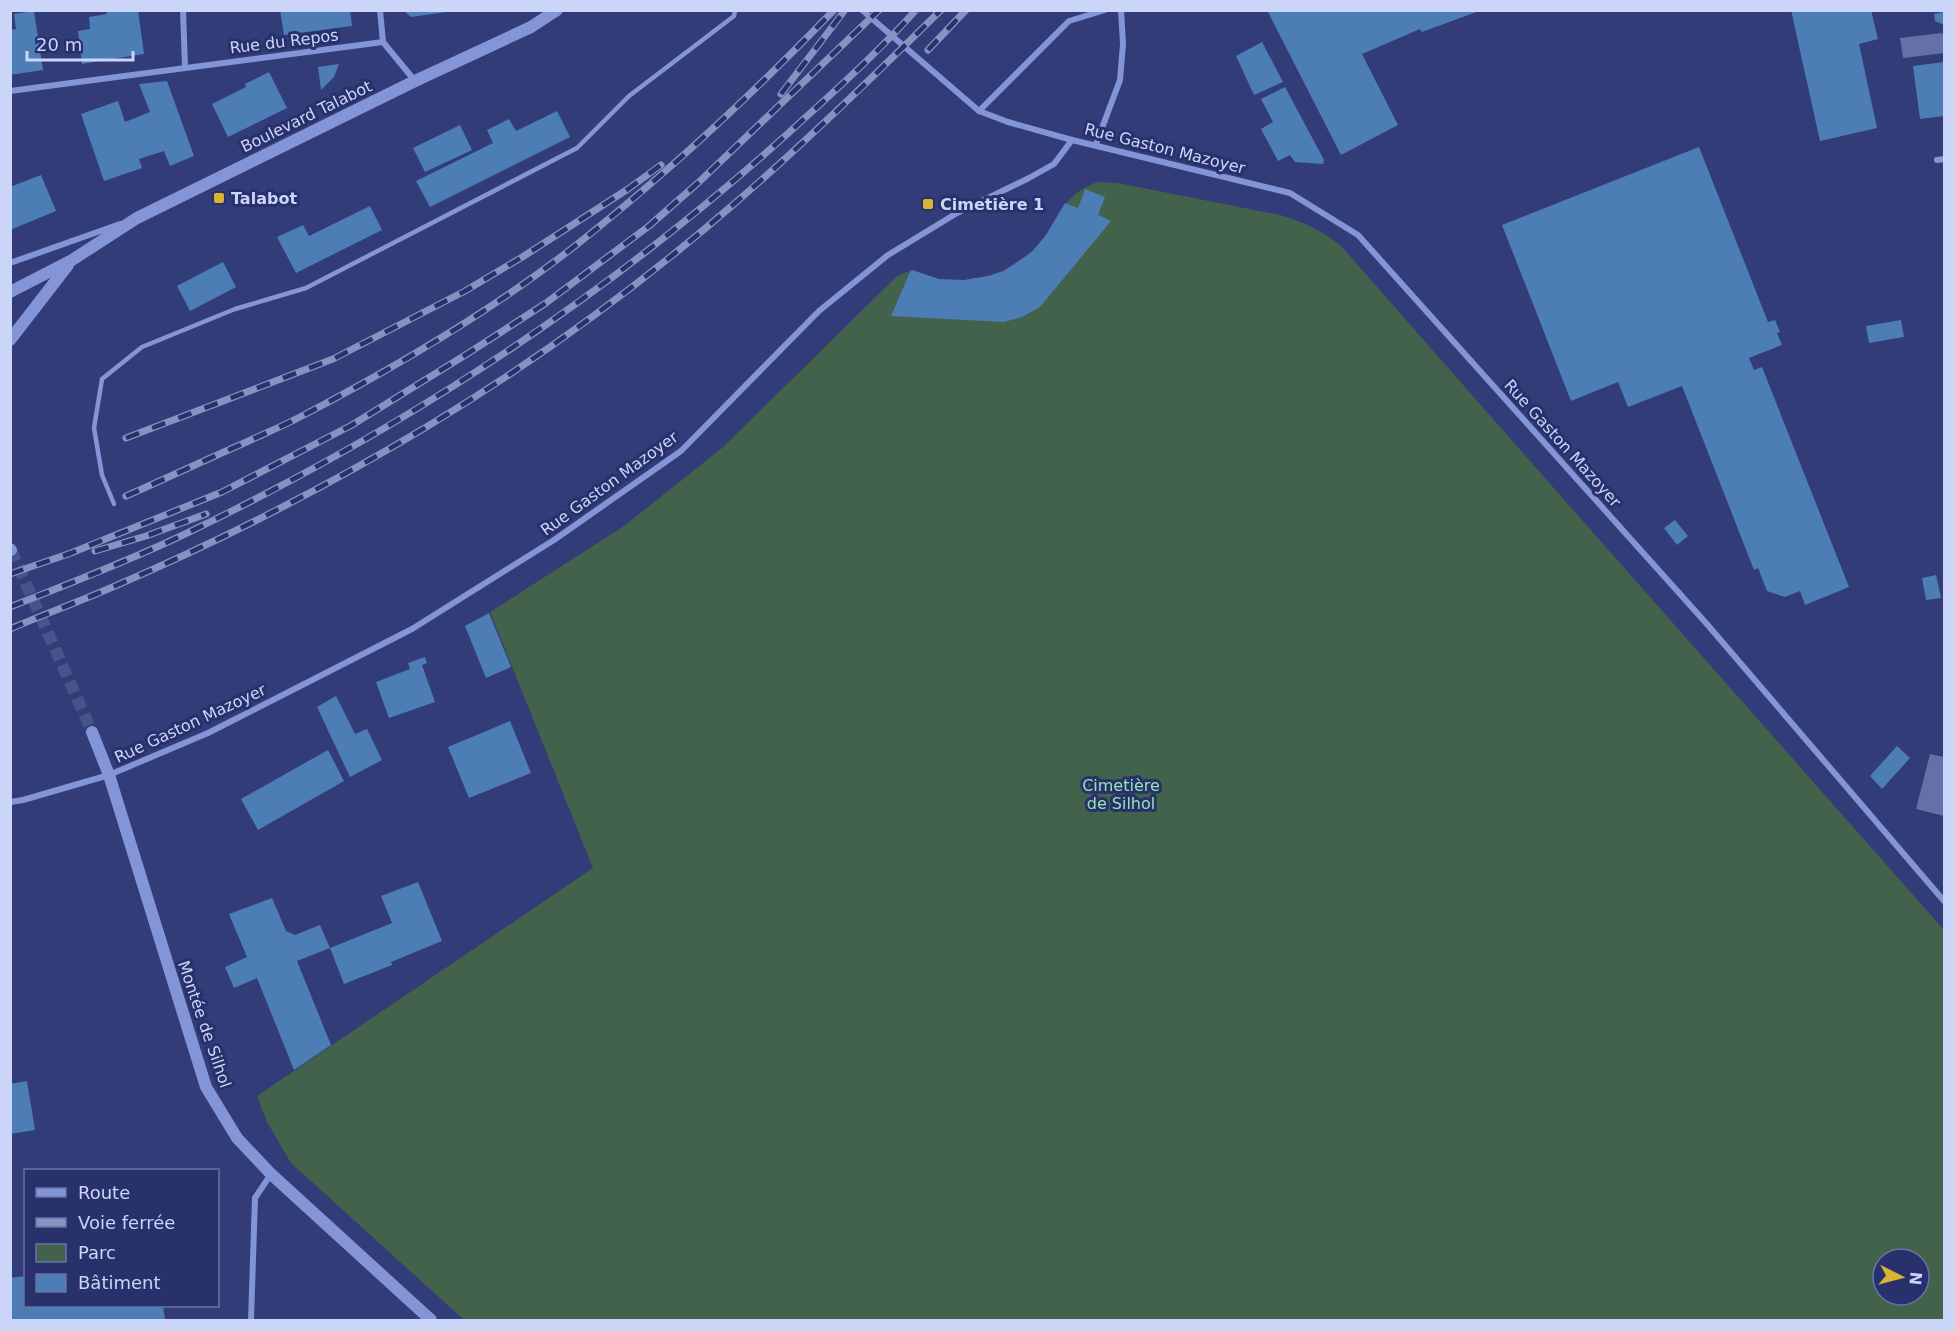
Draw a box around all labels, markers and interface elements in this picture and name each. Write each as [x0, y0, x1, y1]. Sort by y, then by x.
scale bar [27, 24, 134, 62]
street label: Rue du Repos [229, 25, 339, 58]
text: 20 m [36, 34, 82, 55]
street label: Boulevard Talabot [238, 76, 375, 156]
street label: Rue Gaston Mazoyer [1083, 119, 1248, 178]
place label: Talabot [231, 189, 297, 208]
marker: Talabot [212, 191, 226, 205]
place label: Cimetière 1 [940, 195, 1044, 214]
marker: Cimetière 1 [921, 197, 935, 211]
street label: Rue Gaston Mazoyer [1500, 376, 1625, 511]
street label: Rue Gaston Mazoyer [537, 427, 682, 540]
street label: Rue Gaston Mazoyer [111, 680, 269, 767]
park label: Cimetière de Silhol [1082, 776, 1160, 813]
street label: Montée de Silhol [174, 958, 235, 1090]
legend [24, 1169, 219, 1307]
text: Route [78, 1182, 130, 1203]
text: Voie ferrée [78, 1212, 175, 1233]
text: Parc [78, 1242, 116, 1263]
north arrow [1871, 1247, 1931, 1307]
text: N [1905, 1271, 1926, 1286]
text: Bâtiment [78, 1272, 161, 1293]

